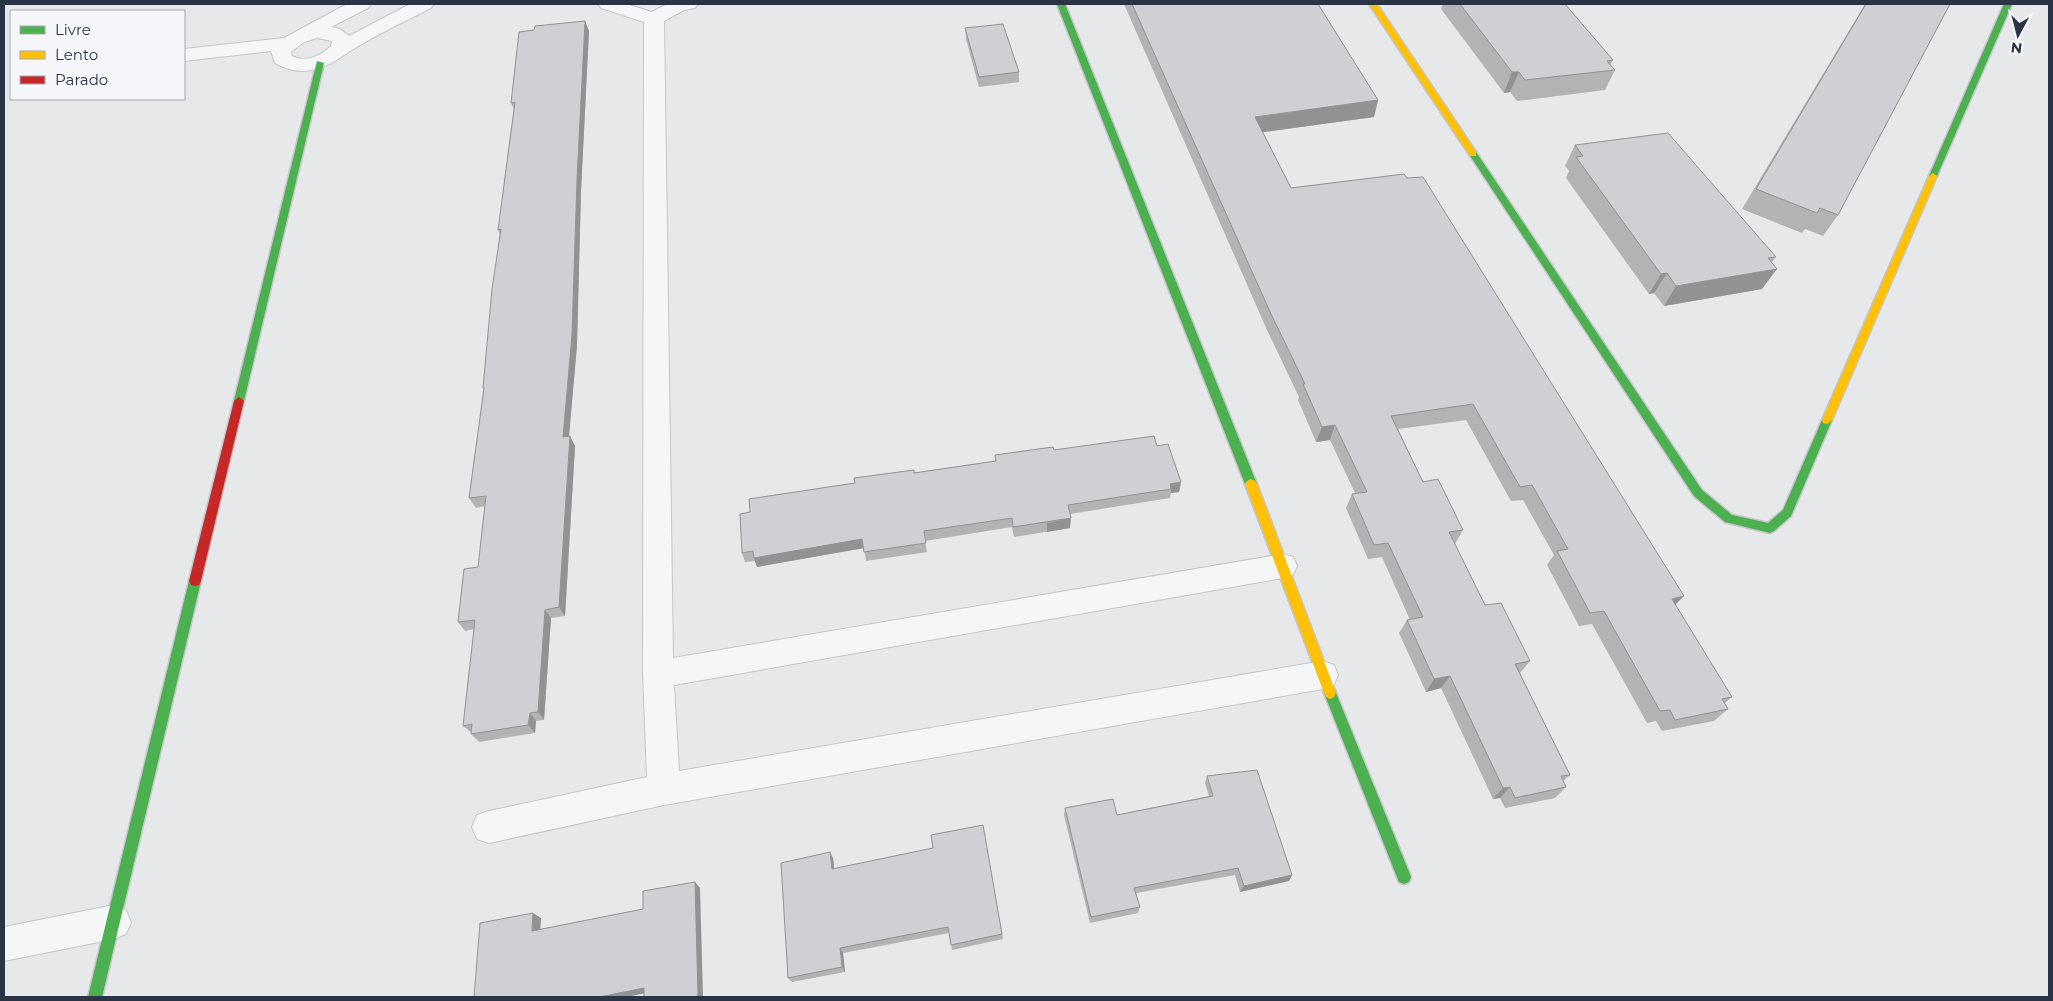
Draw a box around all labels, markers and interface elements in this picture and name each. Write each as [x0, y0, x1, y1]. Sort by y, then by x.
legend [10, 10, 185, 100]
north arrow [1993, 10, 2043, 60]
text: Livre [55, 20, 91, 39]
text: N [2010, 38, 2023, 58]
text: Lento [55, 45, 98, 64]
text: Parado [55, 70, 108, 89]

